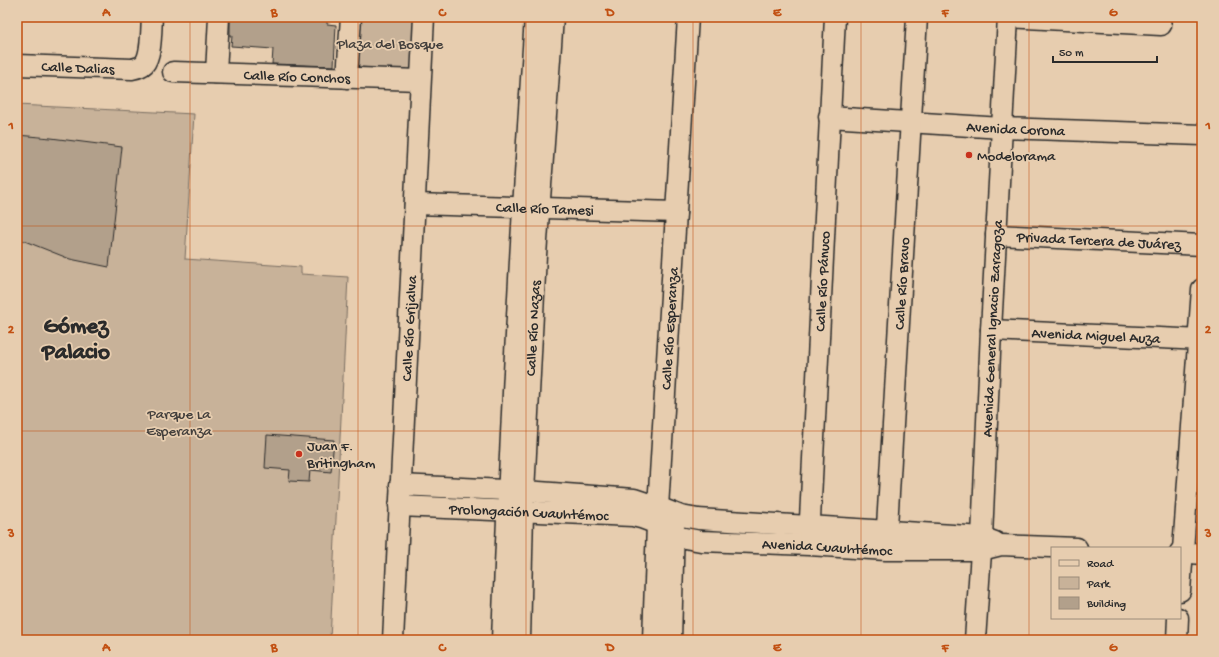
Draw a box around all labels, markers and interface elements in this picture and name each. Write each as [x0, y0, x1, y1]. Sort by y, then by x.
text: A [101, 6, 111, 21]
text: B [270, 6, 279, 21]
text: C [437, 6, 447, 21]
text: D [605, 6, 615, 21]
text: E [773, 6, 782, 21]
text: F [941, 6, 950, 21]
text: G [1109, 6, 1118, 21]
park label: Plaza del Bosque [336, 36, 444, 54]
scale bar [1053, 38, 1157, 64]
text: 50 m [1059, 47, 1084, 61]
street label: Calle Dalias [41, 59, 115, 79]
street label: Calle Río Conchos [243, 67, 351, 89]
text: 1 [7, 119, 14, 134]
street label: Avenida Corona [966, 119, 1066, 141]
text: 1 [1204, 119, 1211, 134]
place label: Modelorama [977, 148, 1056, 166]
marker: Modelorama [964, 150, 974, 160]
street label: Calle Río Tamesi [496, 199, 594, 220]
street label: Avenida General Ignacio Zaragoza [979, 219, 1008, 437]
street label: Privada Tercera de Juárez [1015, 229, 1182, 255]
street label: Calle Río Pánuco [812, 231, 835, 332]
street label: Calle Río Bravo [892, 237, 915, 330]
street label: Calle Río Esperanza [658, 266, 684, 390]
street label: Calle Río Grijalva [399, 274, 422, 382]
street label: Calle Río Nazas [523, 280, 546, 377]
district label: Gómez Palacio [40, 314, 110, 367]
text: 2 [8, 323, 15, 338]
text: 2 [1205, 323, 1212, 338]
street label: Avenida Miguel Auza [1031, 325, 1161, 349]
park label: Parque La Esperanza [146, 406, 213, 441]
place label: Juan F. Britingham [306, 438, 376, 473]
marker: Juan F. Britingham [294, 449, 304, 459]
street label: Prolongación Cuauhtémoc [448, 501, 610, 526]
text: 3 [7, 527, 15, 542]
text: 3 [1204, 527, 1212, 542]
street label: Avenida Cuauhtémoc [762, 536, 893, 561]
legend [1051, 547, 1181, 619]
text: Road [1087, 558, 1114, 572]
text: Park [1086, 578, 1112, 592]
text: Building [1086, 598, 1126, 612]
text: A [101, 641, 111, 656]
text: B [270, 641, 279, 656]
text: C [437, 641, 447, 656]
text: D [605, 641, 615, 656]
text: E [773, 641, 782, 656]
text: F [941, 641, 950, 656]
text: G [1109, 641, 1118, 656]

